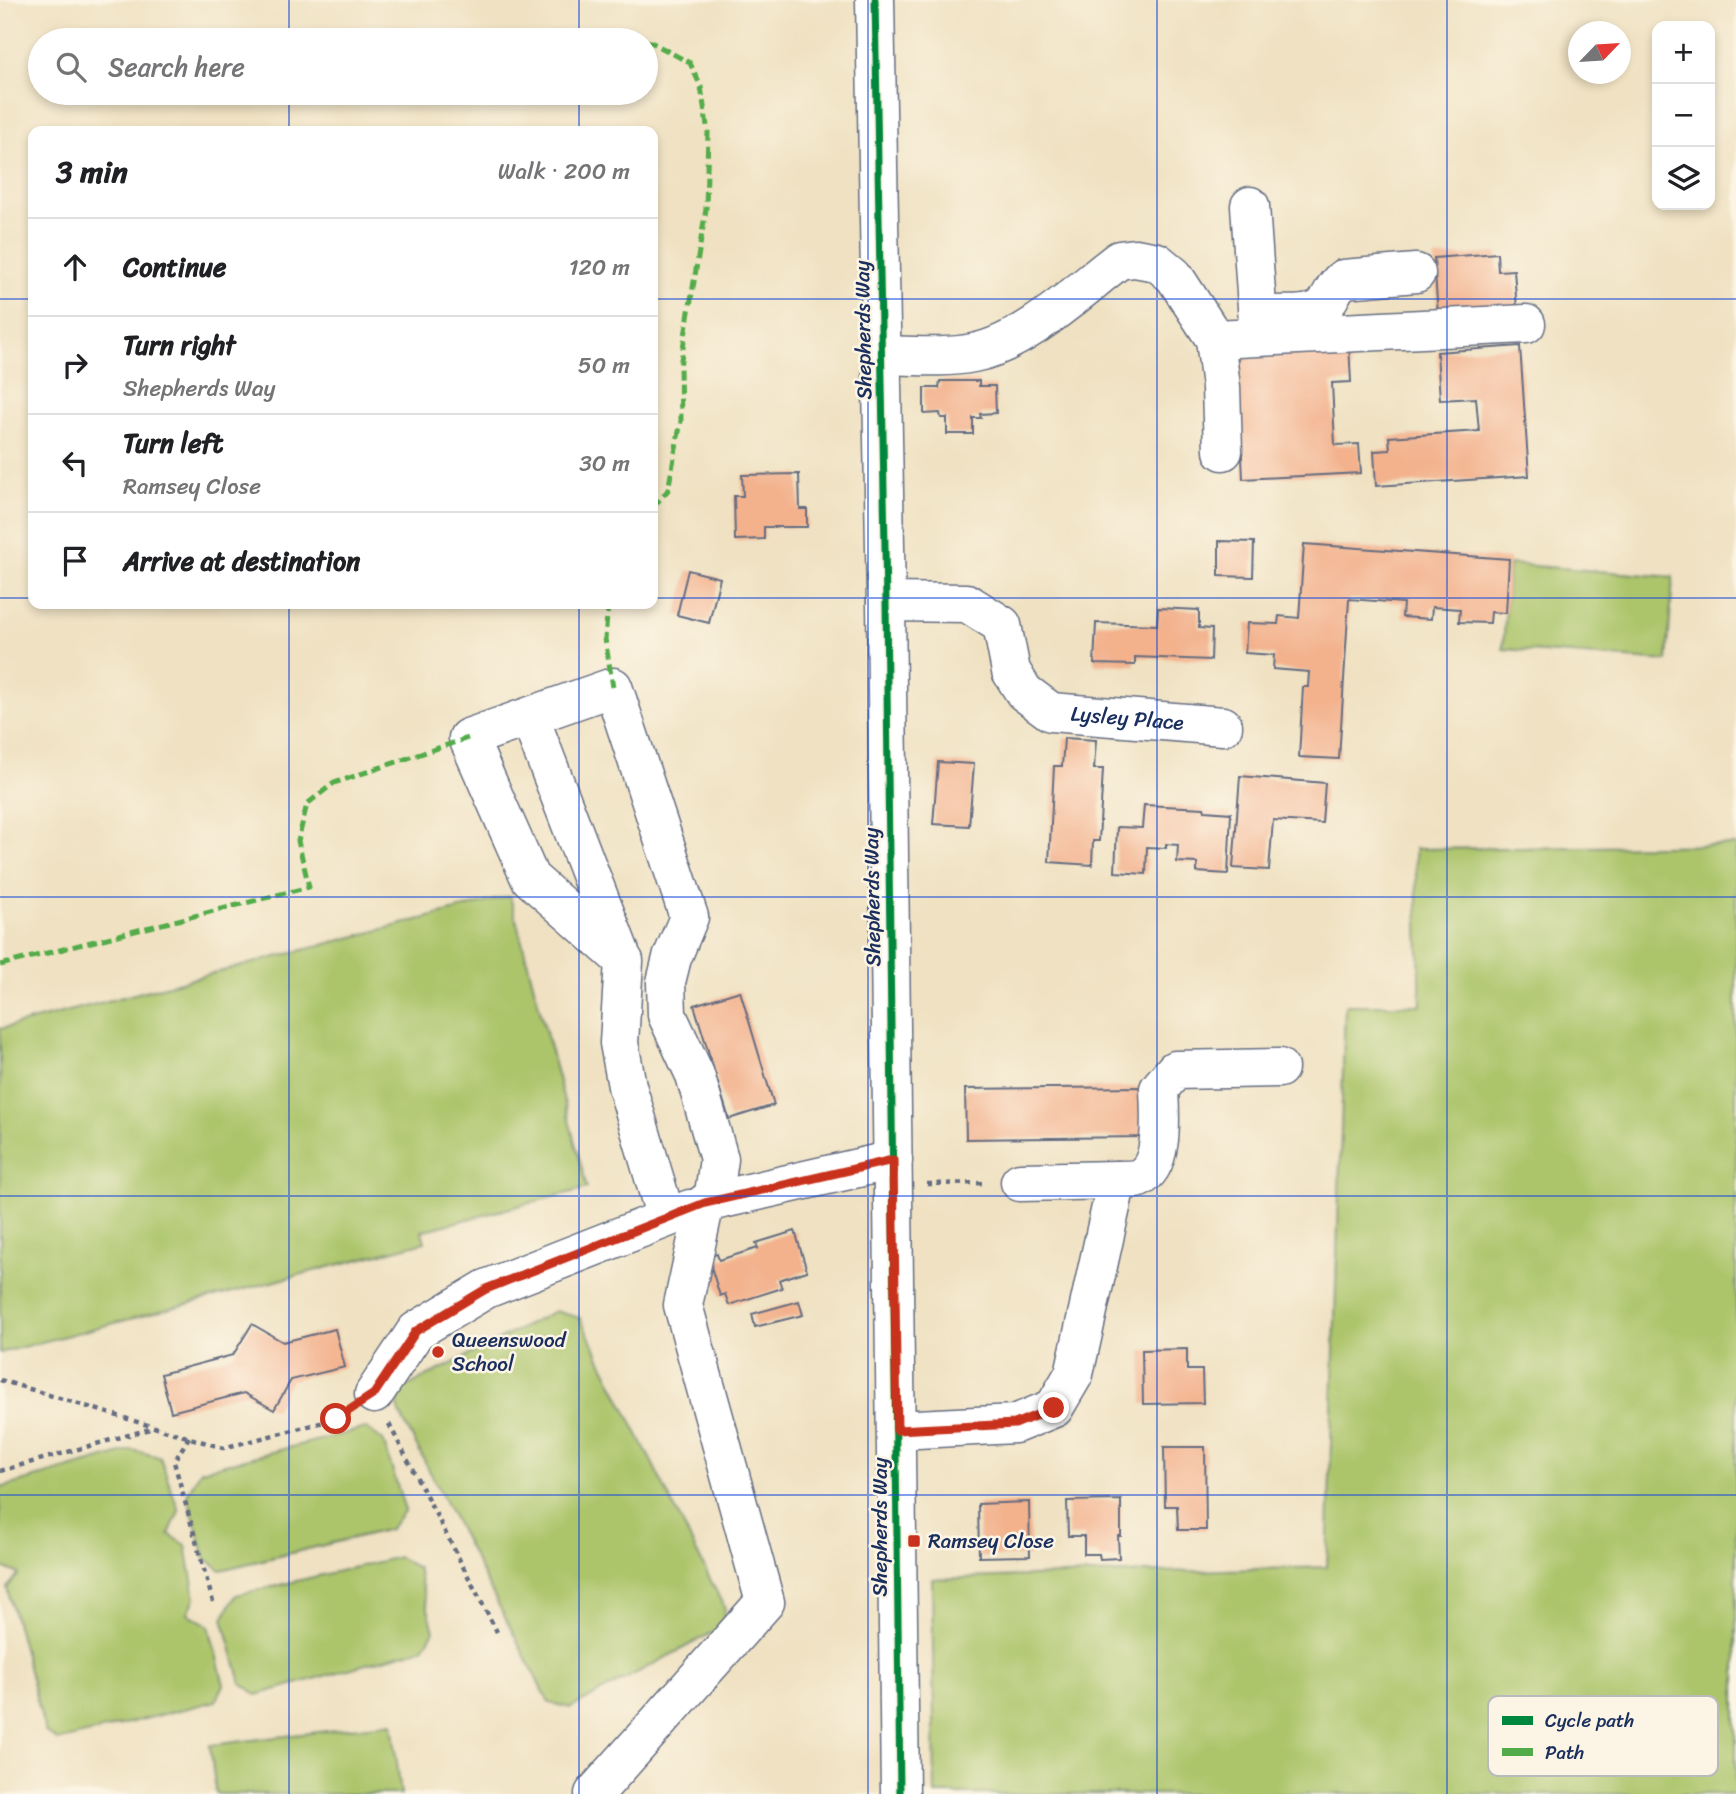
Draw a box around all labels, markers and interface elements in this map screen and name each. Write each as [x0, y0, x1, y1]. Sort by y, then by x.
north arrow [1568, 21, 1631, 84]
map controls [1652, 21, 1715, 210]
button: + [1652, 21, 1715, 84]
search box [28, 28, 658, 105]
text: Search here [108, 44, 245, 90]
icon: search [52, 48, 90, 86]
button: − [1652, 84, 1715, 147]
text: 3 min [56, 145, 128, 199]
button: layers [1652, 147, 1715, 210]
text: Walk · 200 m [498, 151, 630, 192]
text: Continue [123, 244, 226, 290]
text: 120 m [569, 247, 630, 288]
icon: ahead [56, 248, 94, 286]
street label: Shepherds Way [843, 260, 883, 400]
text: Turn right [123, 322, 236, 368]
text: 50 m [578, 345, 630, 386]
icon: right [56, 346, 94, 384]
text: Shepherds Way [123, 368, 276, 409]
text: Turn left [123, 420, 223, 466]
text: 30 m [579, 443, 630, 484]
icon: left [56, 444, 94, 482]
text: Ramsey Close [123, 466, 261, 507]
text: Arrive at destination [123, 538, 360, 584]
icon: arrive [56, 542, 94, 580]
street label: Lysley Place [1069, 695, 1185, 742]
street label: Shepherds Way [852, 827, 892, 967]
place label: Queenswood School [452, 1321, 568, 1383]
marker: Queenswood School [430, 1344, 446, 1360]
route end [1038, 1392, 1069, 1423]
route start [320, 1403, 351, 1434]
street label: Shepherds Way [861, 1457, 899, 1597]
place label: Ramsey Close [928, 1522, 1054, 1560]
marker: Ramsey Close [906, 1533, 922, 1549]
legend [1488, 1696, 1718, 1776]
text: Cycle path [1545, 1704, 1634, 1737]
text: Path [1545, 1736, 1584, 1769]

